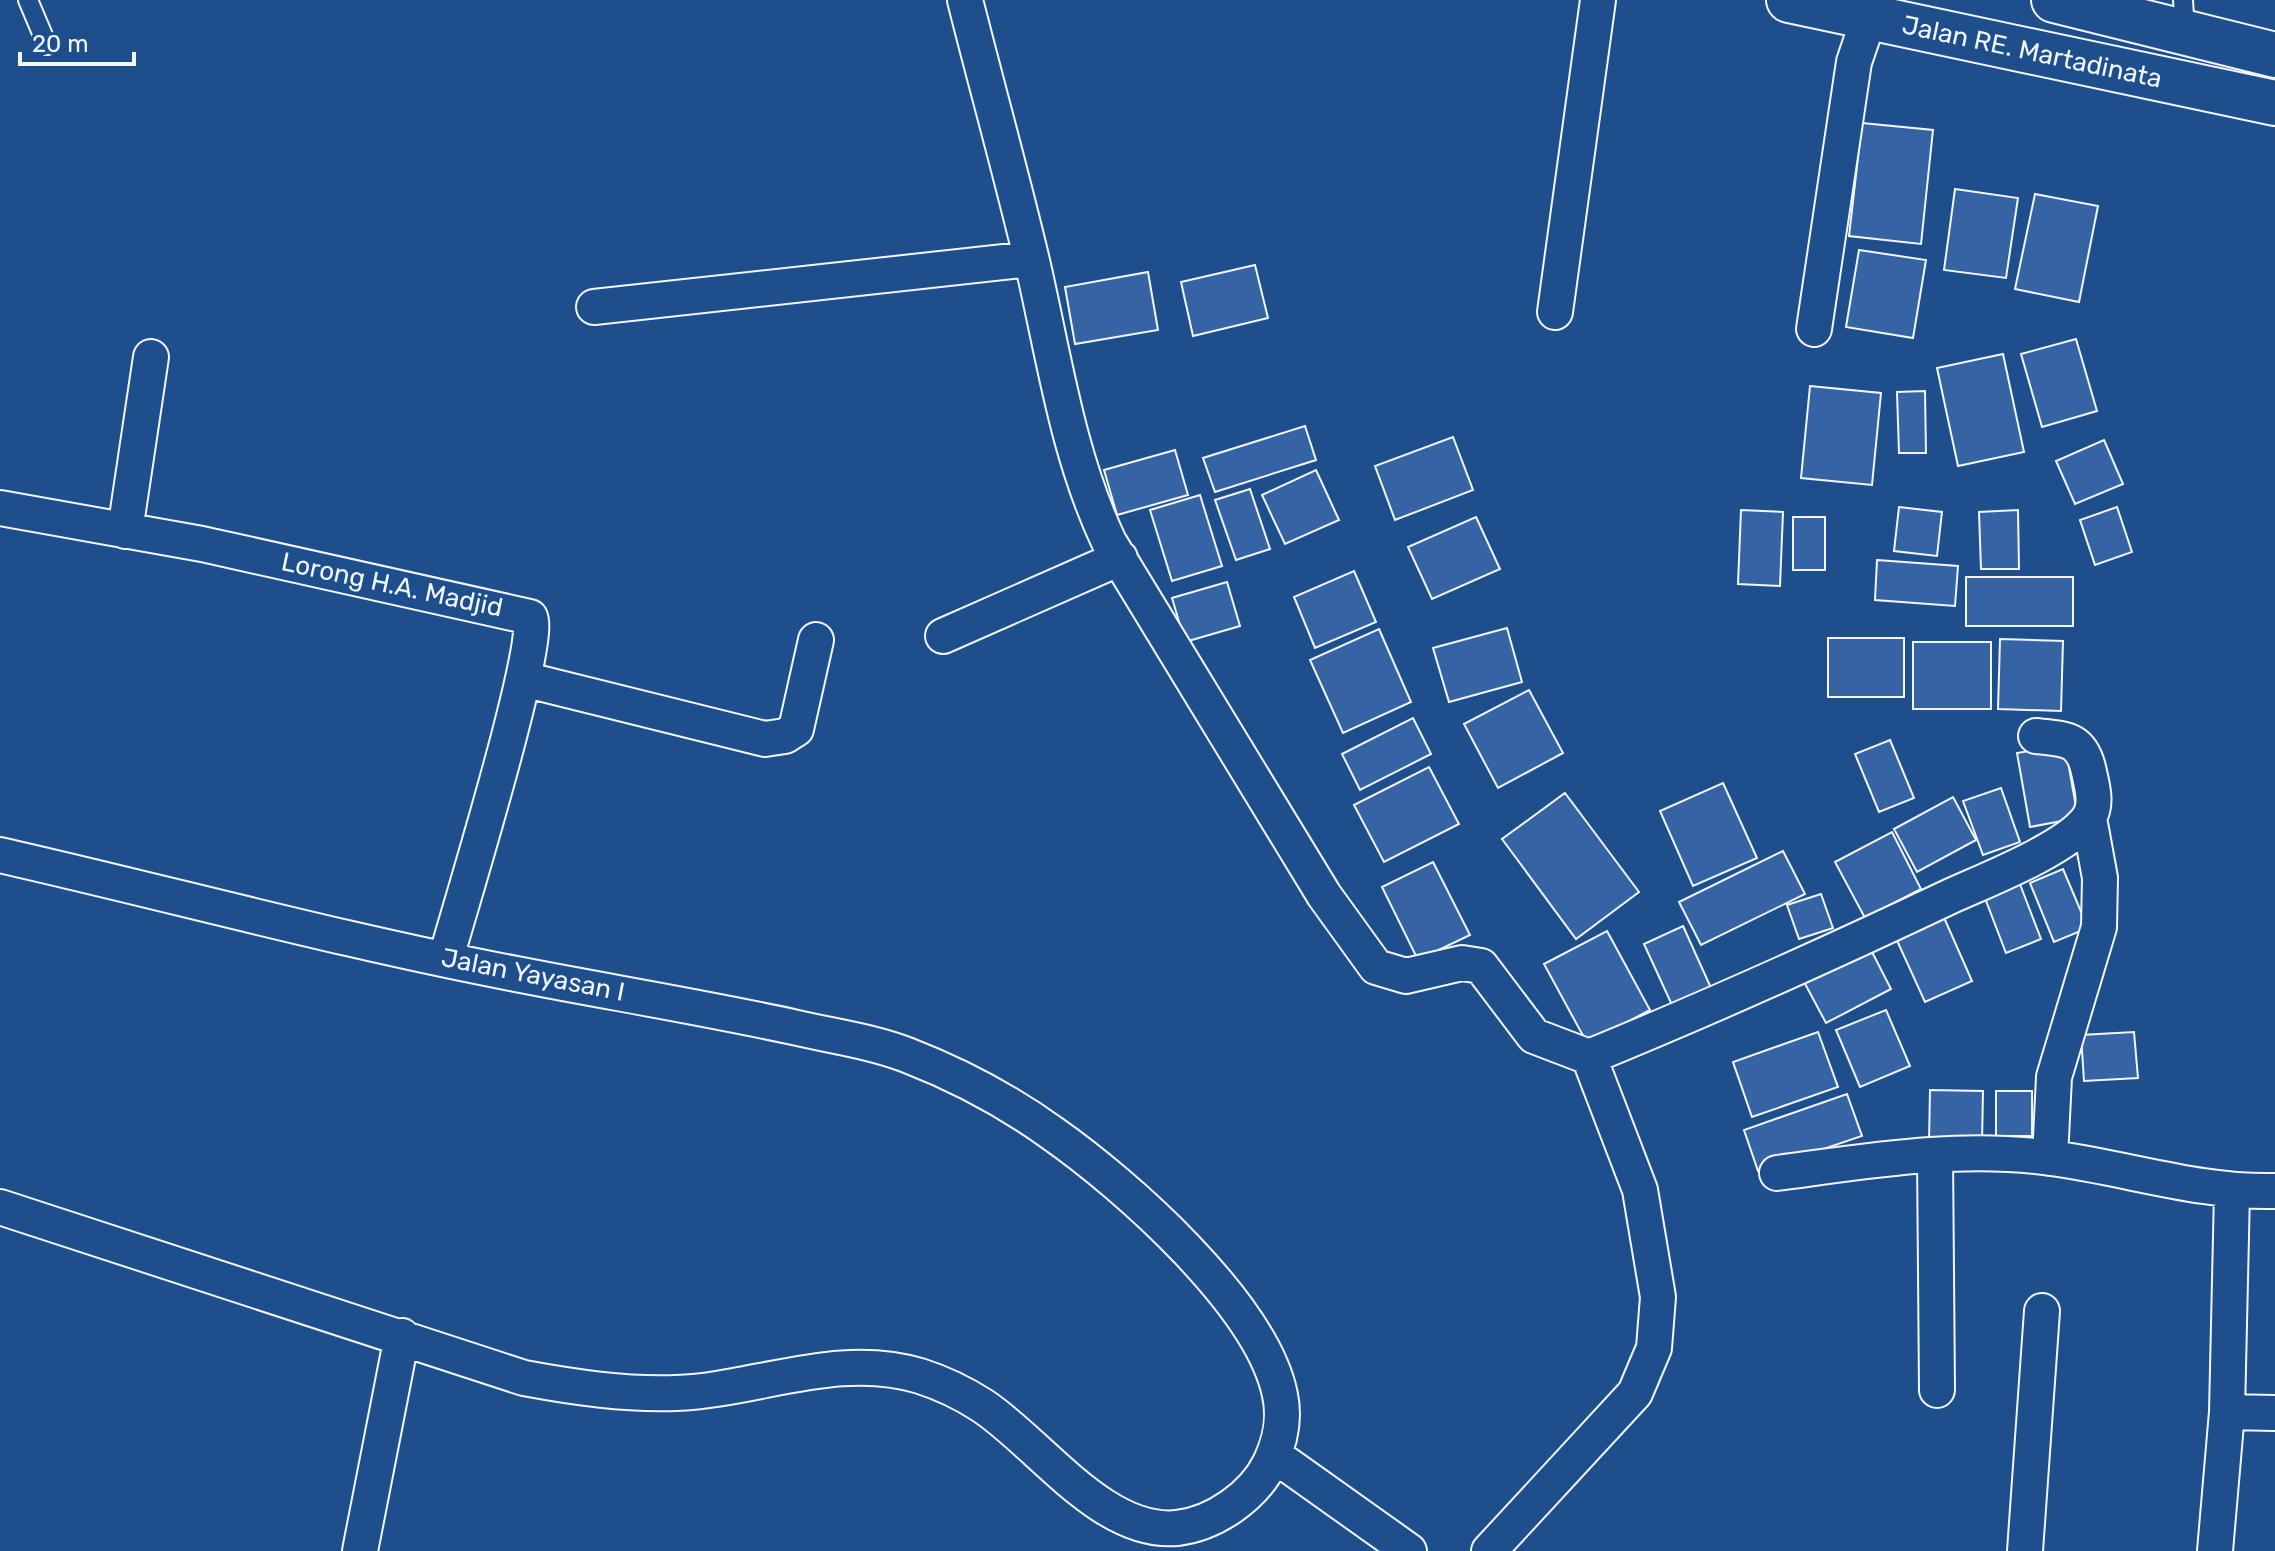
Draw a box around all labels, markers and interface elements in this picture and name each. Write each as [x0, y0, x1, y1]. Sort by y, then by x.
street label: Jalan RE. Martadinata [1899, 9, 2165, 95]
scale bar [20, 16, 134, 66]
text: 20 m [32, 30, 89, 58]
street label: Lorong H.A. Madjid [278, 546, 506, 624]
street label: Jalan Yayasan I [439, 942, 627, 1008]

